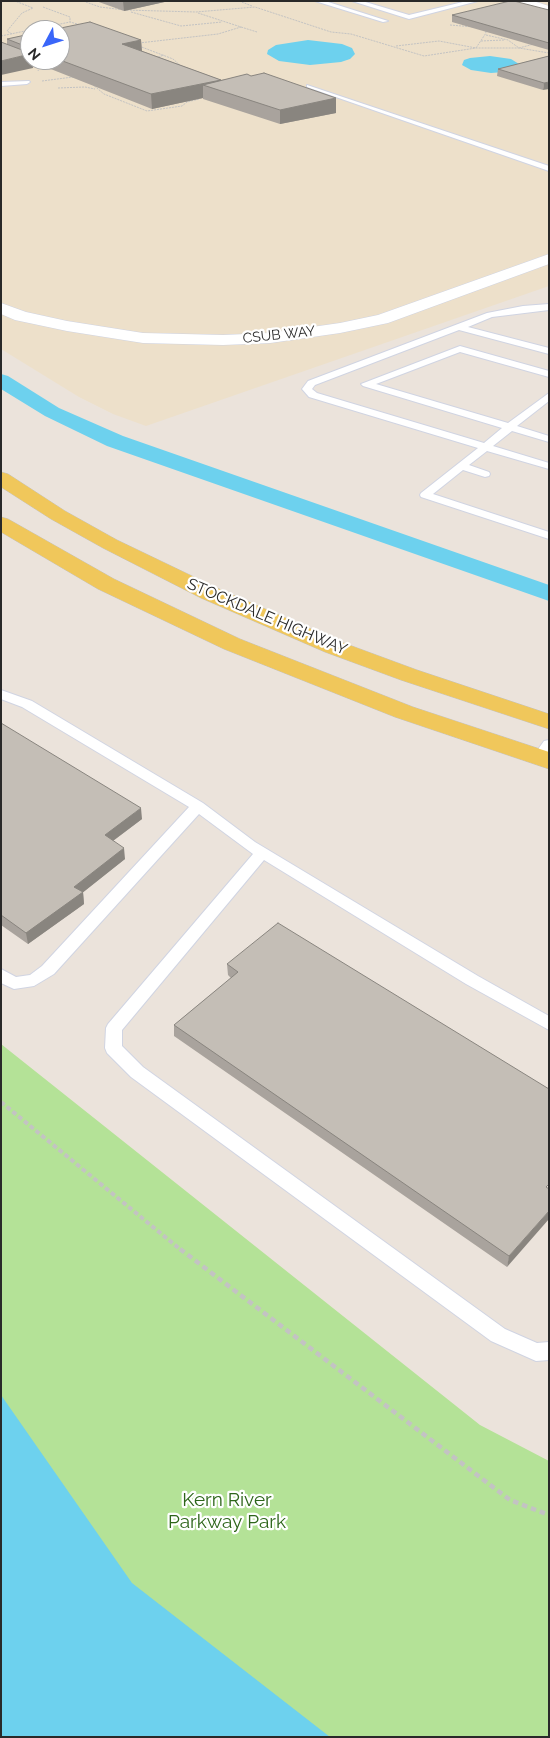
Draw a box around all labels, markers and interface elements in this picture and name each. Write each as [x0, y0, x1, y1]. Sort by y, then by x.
north arrow [20, 20, 70, 70]
text: N [25, 45, 44, 63]
street label: CSUB WAY [242, 323, 316, 347]
street label: STOCKDALE HIGHWAY [184, 575, 350, 659]
park label: Kern River Parkway Park [168, 1489, 286, 1533]

